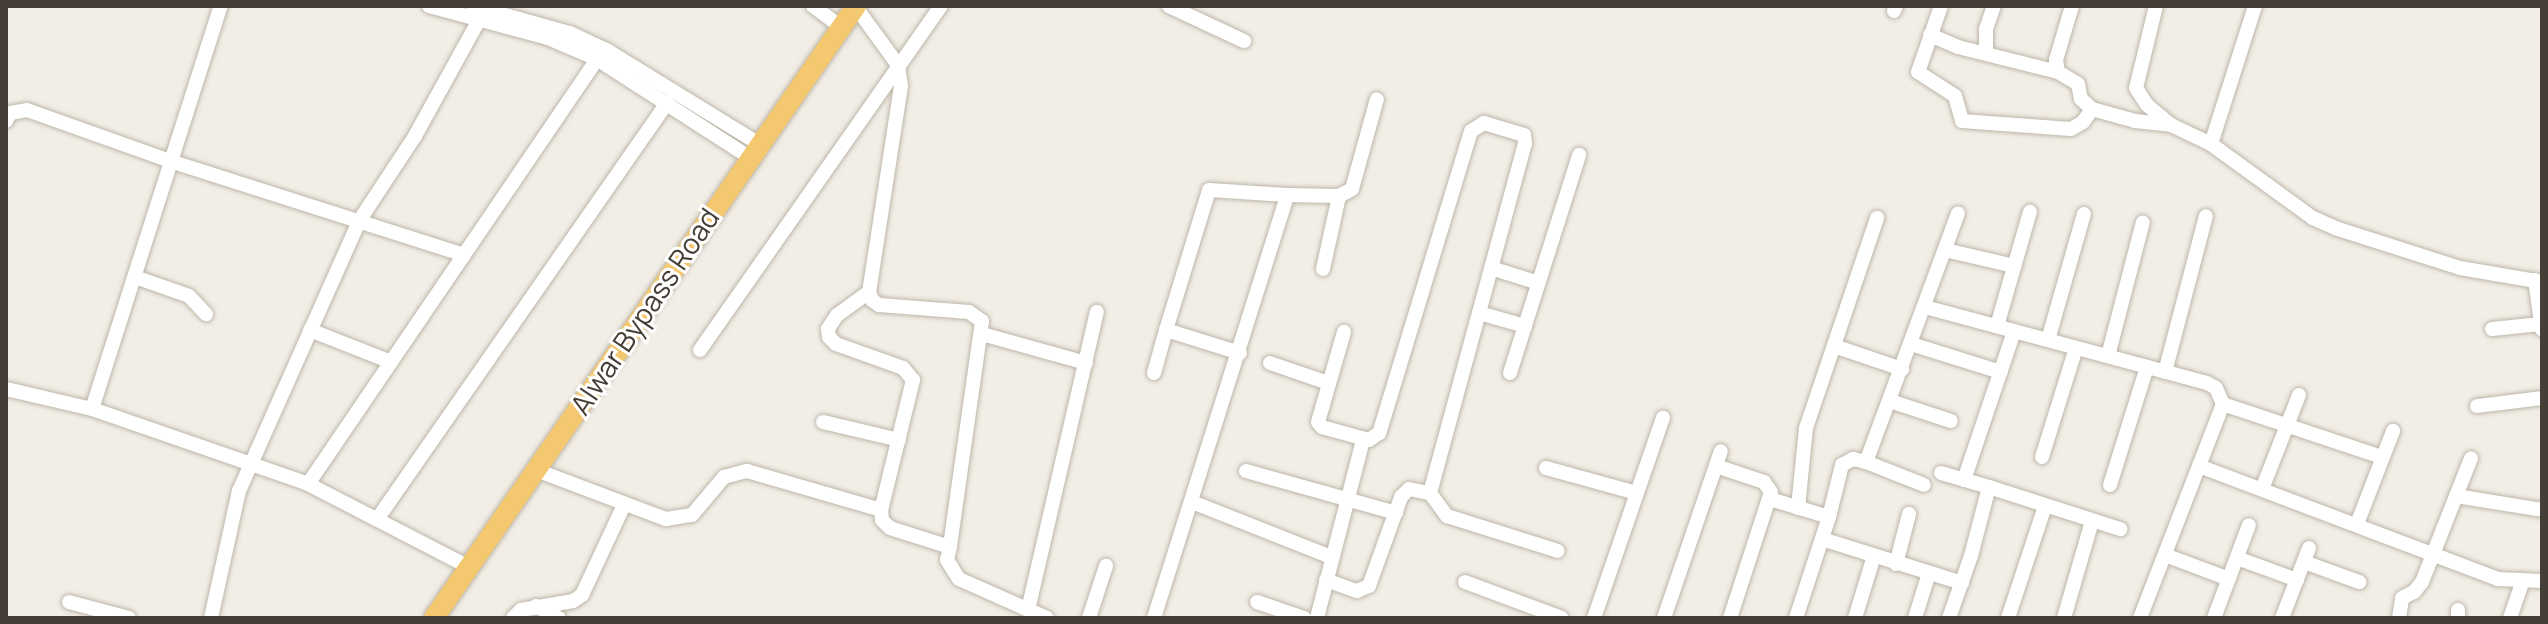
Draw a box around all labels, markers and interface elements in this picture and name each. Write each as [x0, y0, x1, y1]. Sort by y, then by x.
street label: Alwar Bypass Road [563, 201, 725, 421]

